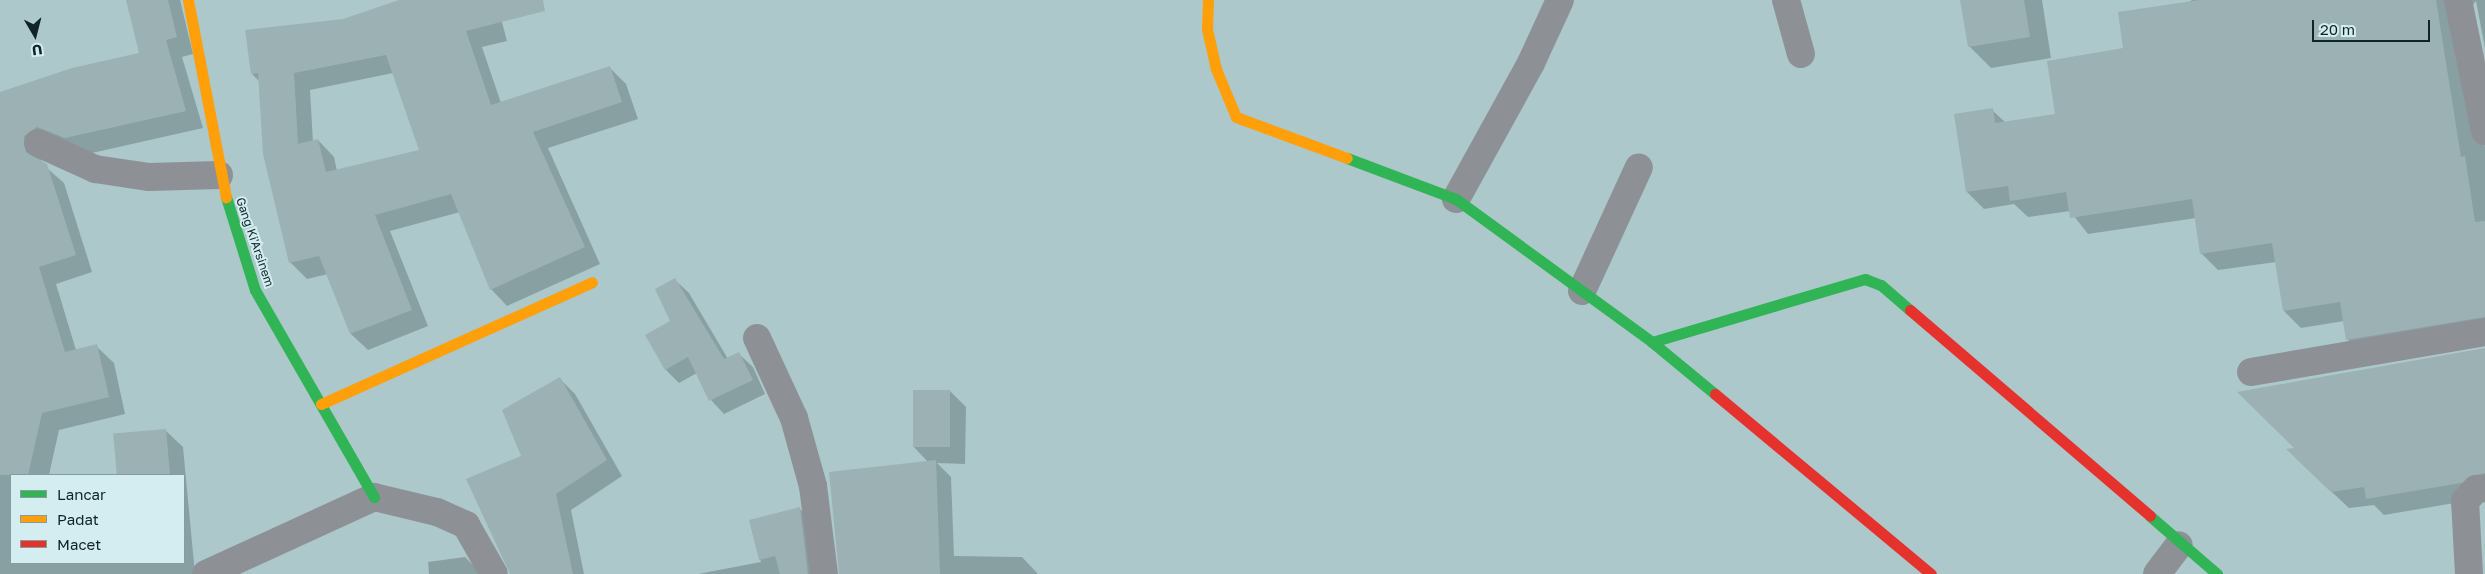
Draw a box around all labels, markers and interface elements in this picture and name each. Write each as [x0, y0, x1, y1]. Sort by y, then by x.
north arrow [10, 10, 60, 60]
scale bar [2315, 10, 2432, 42]
text: 20 m [2320, 20, 2355, 38]
text: U [31, 41, 43, 59]
street label: Gang Ki'Arsinem [233, 195, 277, 289]
legend [10, 474, 185, 564]
text: Lancar [57, 485, 106, 503]
text: Padat [57, 510, 99, 528]
text: Macet [57, 535, 101, 553]

